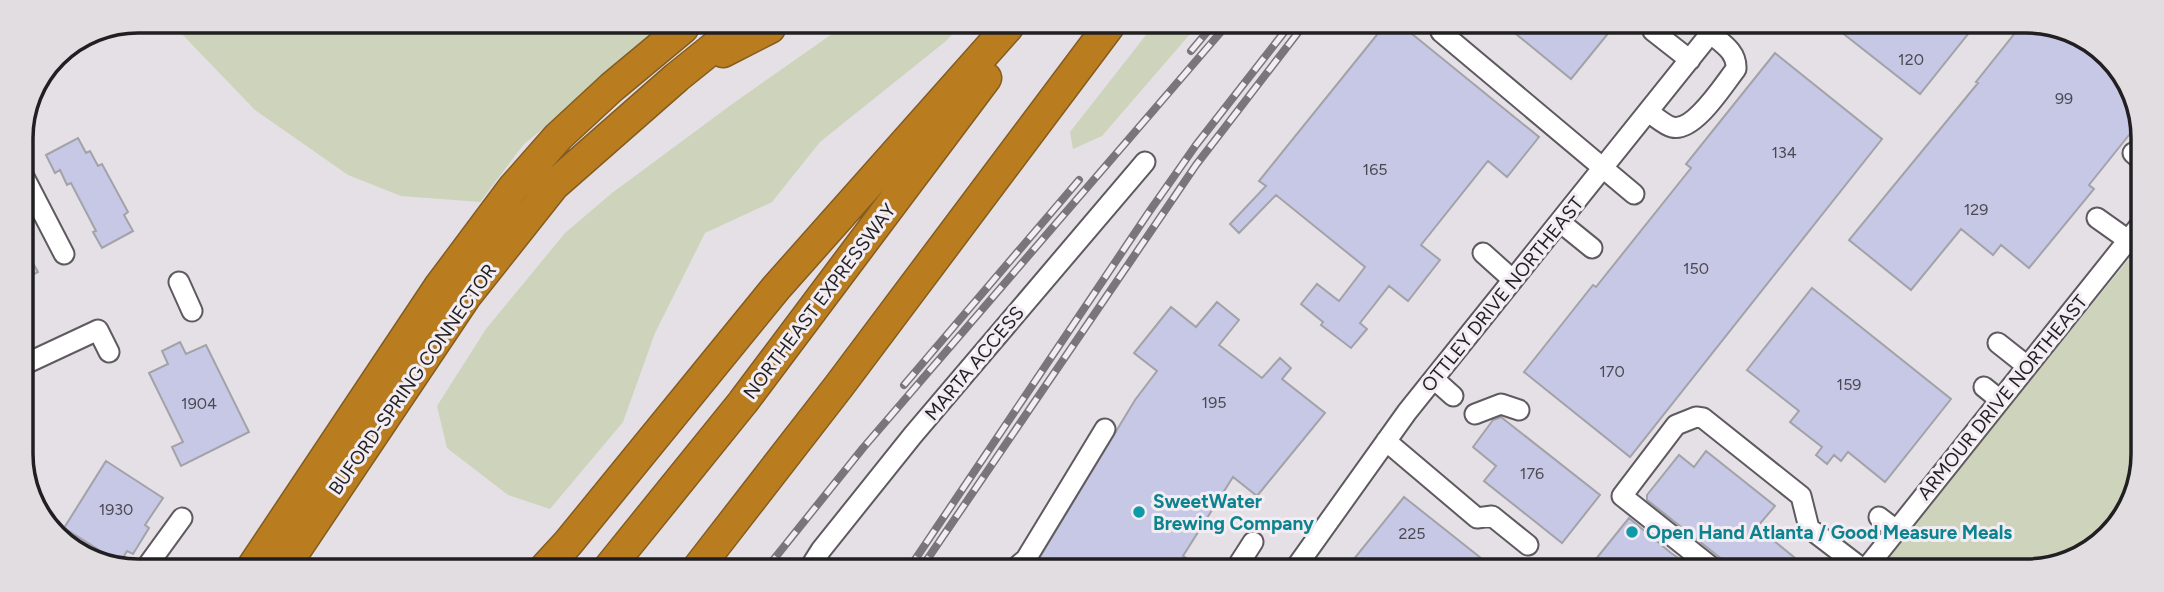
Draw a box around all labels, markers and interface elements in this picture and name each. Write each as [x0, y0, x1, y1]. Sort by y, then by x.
house number: 120 [1898, 50, 1924, 69]
house number: 99 [2055, 89, 2073, 108]
house number: 134 [1771, 143, 1797, 162]
house number: 165 [1363, 160, 1387, 179]
street label: OTTLEY DRIVE NORTHEAST [1417, 192, 1589, 397]
street label: NORTHEAST EXPRESSWAY [738, 198, 901, 404]
house number: 129 [1964, 200, 1988, 219]
street label: BUFORD-SPRING CONNECTOR [324, 259, 501, 499]
house number: 150 [1683, 259, 1709, 278]
street label: ARMOUR DRIVE NORTHEAST [1913, 290, 2093, 504]
street label: MARTA ACCESS [920, 302, 1029, 425]
house number: 170 [1599, 362, 1625, 381]
house number: 159 [1837, 375, 1861, 394]
house number: 195 [1202, 393, 1226, 412]
house number: 1904 [181, 394, 217, 413]
house number: 176 [1520, 464, 1544, 483]
place label: SweetWater Brewing Company [1153, 490, 1314, 535]
house number: 1930 [99, 500, 133, 519]
marker: SweetWater Brewing Company [1131, 504, 1147, 520]
place label: Open Hand Atlanta / Good Measure Meals [1646, 521, 2012, 544]
house number: 225 [1398, 524, 1426, 543]
marker: Open Hand Atlanta / Good Measure Meals [1624, 524, 1640, 540]

